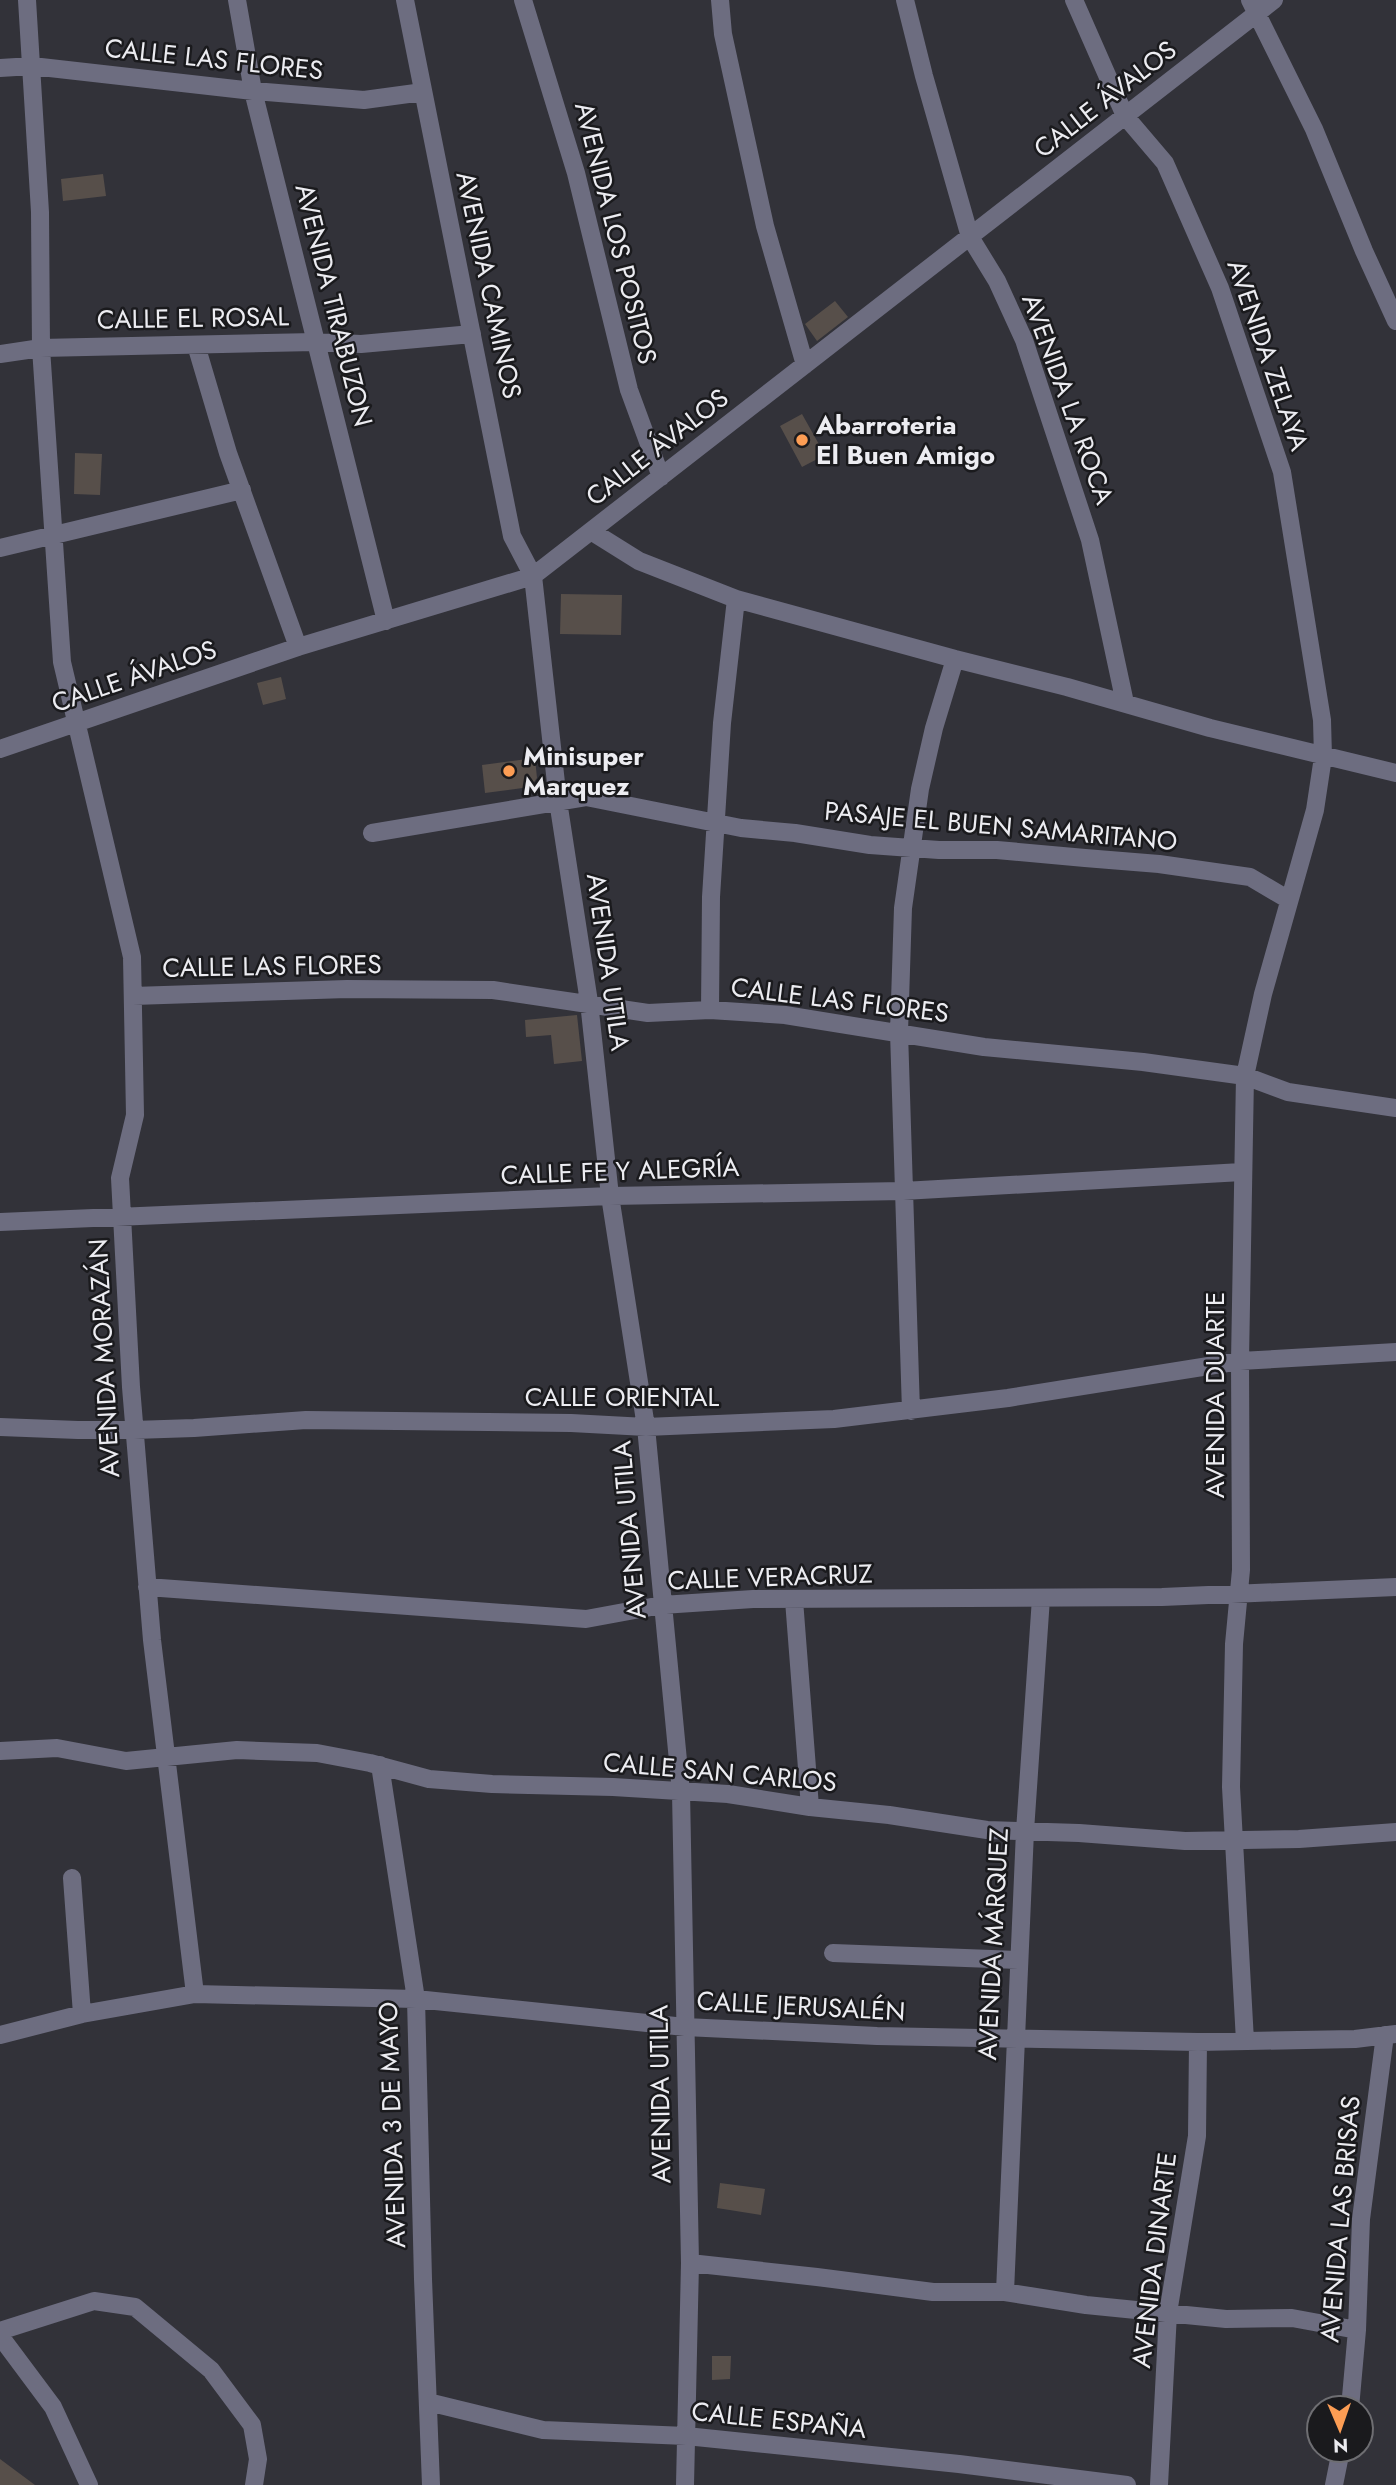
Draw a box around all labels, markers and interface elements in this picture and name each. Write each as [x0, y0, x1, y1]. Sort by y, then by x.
street label: CALLE LAS FLORES [103, 29, 325, 89]
street label: CALLE ÁVALOS [1026, 31, 1184, 167]
street label: AVENIDA LOS POSITOS [565, 98, 667, 368]
street label: AVENIDA CAMINOS [446, 168, 532, 402]
street label: AVENIDA TIRABUZON [285, 180, 383, 430]
street label: AVENIDA ZELAYA [1218, 254, 1319, 456]
street label: AVENIDA LA ROCA [1012, 288, 1124, 510]
street label: CALLE EL ROSAL [97, 297, 290, 339]
street label: CALLE ÁVALOS [578, 379, 736, 515]
place label: Abarroteria El Buen Amigo [815, 406, 995, 474]
marker: Abarroteria El Buen Amigo [794, 432, 810, 448]
street label: CALLE ÁVALOS [46, 630, 222, 722]
place label: Minisuper Marquez [523, 737, 644, 805]
marker: Minisuper Marquez [501, 763, 517, 779]
street label: PASAJE EL BUEN SAMARITANO [823, 792, 1179, 860]
street label: AVENIDA UTILA [577, 871, 639, 1054]
street label: CALLE LAS FLORES [162, 945, 382, 987]
street label: CALLE LAS FLORES [729, 968, 951, 1032]
street label: CALLE FE Y ALEGRÍA [500, 1148, 741, 1194]
street label: AVENIDA MORAZÁN [79, 1238, 129, 1478]
street label: AVENIDA DUARTE [1196, 1292, 1234, 1498]
street label: CALLE ORIENTAL [525, 1378, 719, 1416]
street label: AVENIDA UTILA [602, 1438, 656, 1621]
street label: CALLE VERACRUZ [667, 1554, 873, 1600]
street label: CALLE SAN CARLOS [602, 1743, 838, 1801]
street label: AVENIDA MÁRQUEZ [968, 1827, 1018, 2061]
street label: CALLE JERUSALÉN [696, 1982, 906, 2030]
street label: AVENIDA 3 DE MAYO [369, 2001, 415, 2249]
street label: AVENIDA UTILA [639, 2003, 681, 2184]
street label: AVENIDA LAS BRISAS [1310, 2094, 1370, 2344]
street label: AVENIDA DINARTE [1122, 2150, 1186, 2370]
street label: CALLE ESPAÑA [690, 2392, 869, 2448]
north arrow [1305, 2394, 1375, 2464]
text: N [1333, 2432, 1349, 2459]

